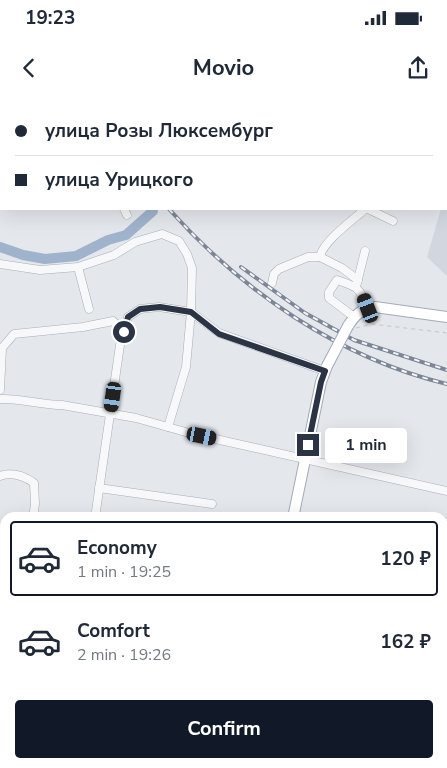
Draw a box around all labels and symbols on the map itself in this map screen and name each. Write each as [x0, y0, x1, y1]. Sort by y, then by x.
car [355, 291, 380, 325]
route start [113, 321, 135, 343]
car [103, 381, 122, 413]
car [185, 426, 218, 446]
callout: 1 min [326, 428, 408, 462]
route end [297, 434, 319, 456]

